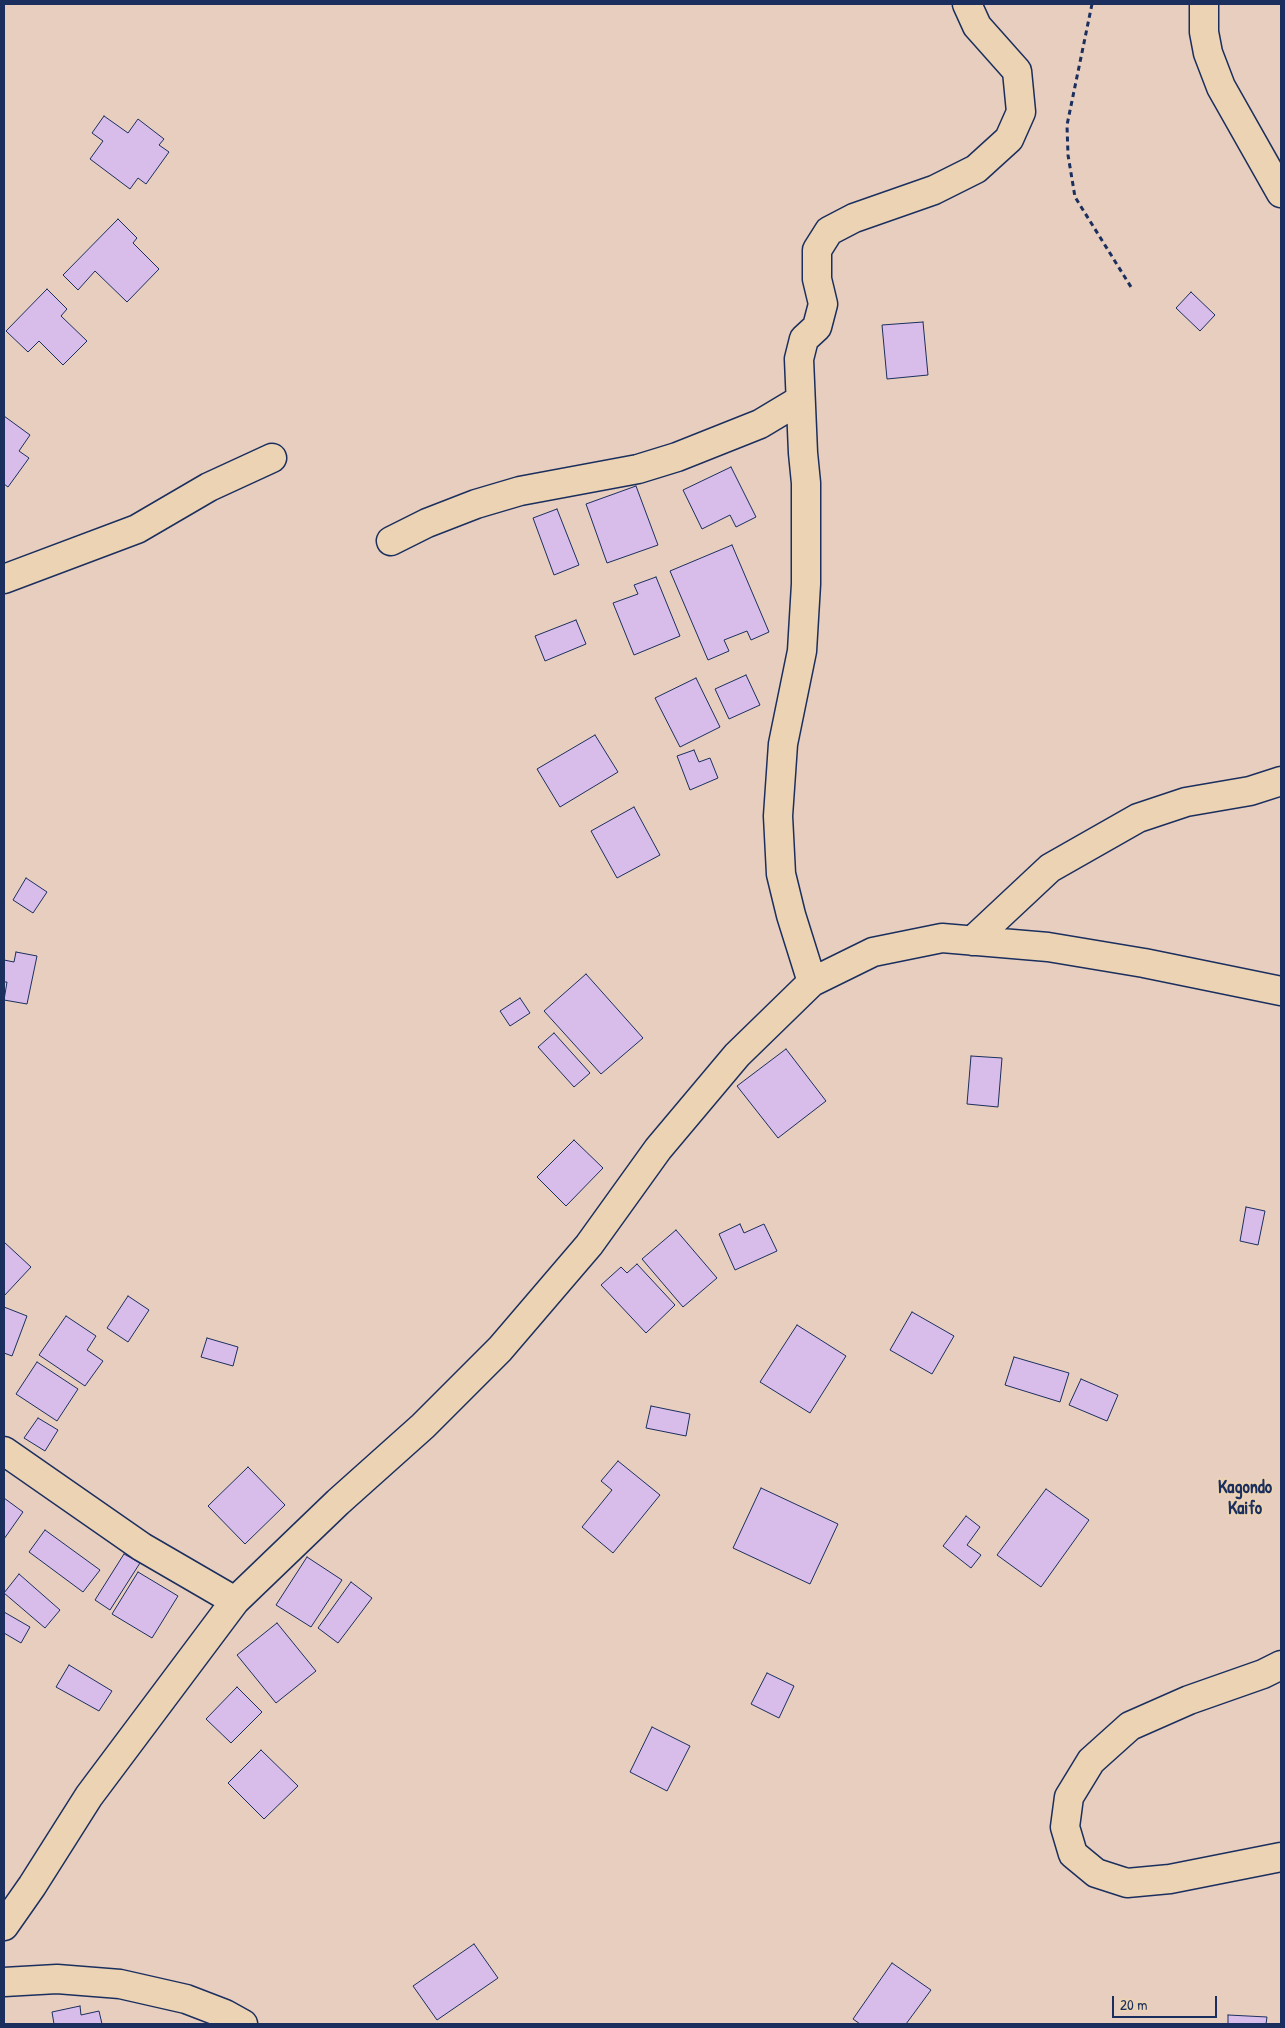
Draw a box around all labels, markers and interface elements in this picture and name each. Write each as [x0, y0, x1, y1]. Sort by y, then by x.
district label: Kagondo Kaifo [1218, 1477, 1272, 1520]
scale bar [1115, 1986, 1220, 2018]
text: 20 m [1120, 1994, 1147, 2015]

